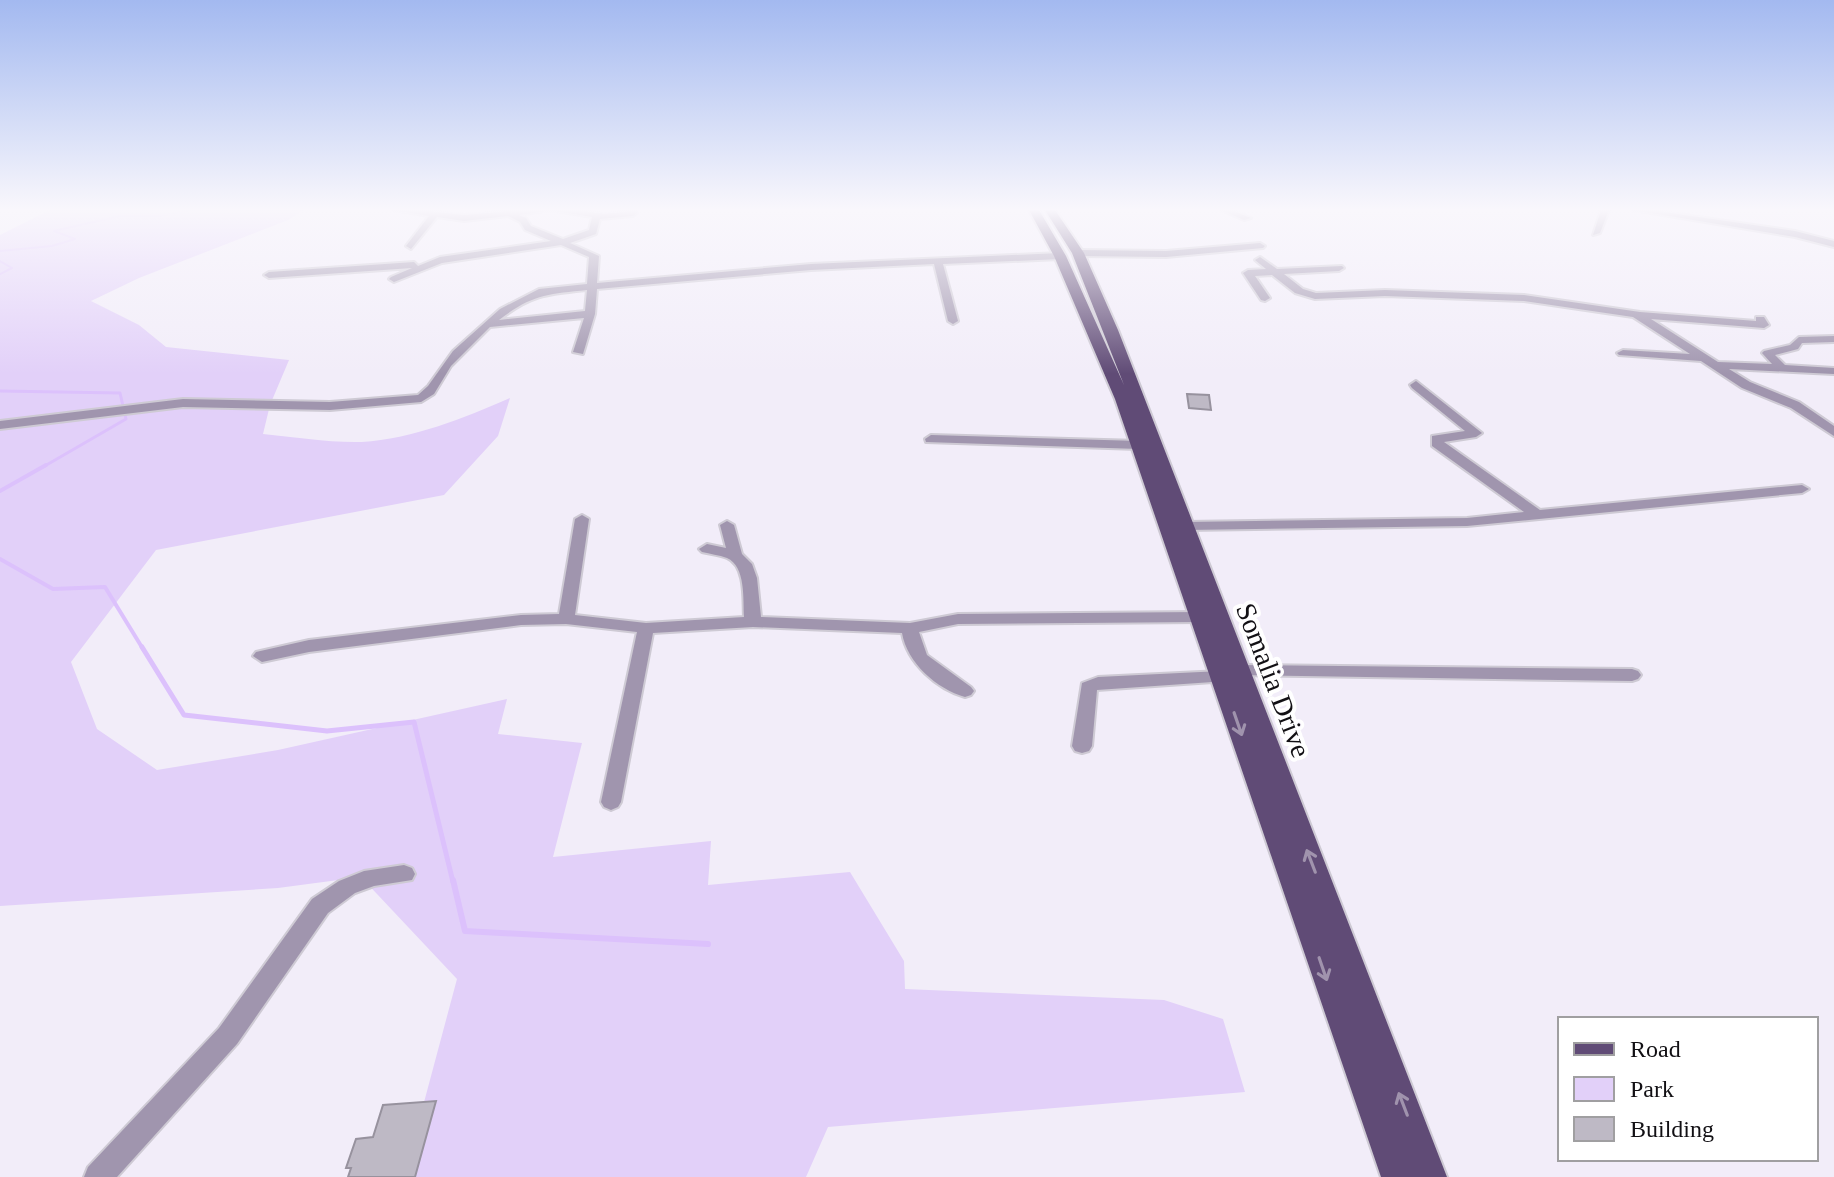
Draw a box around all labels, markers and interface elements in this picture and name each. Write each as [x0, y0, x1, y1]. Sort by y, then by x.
street label: Somalia Drive [1230, 599, 1317, 762]
one-way arrow [1231, 711, 1246, 736]
one-way arrow [1303, 849, 1317, 874]
one-way arrow [1317, 957, 1332, 982]
legend [1558, 1017, 1818, 1161]
text: Road [1630, 1036, 1681, 1062]
text: Park [1630, 1076, 1674, 1102]
one-way arrow [1395, 1092, 1409, 1117]
text: Building [1630, 1116, 1714, 1142]

